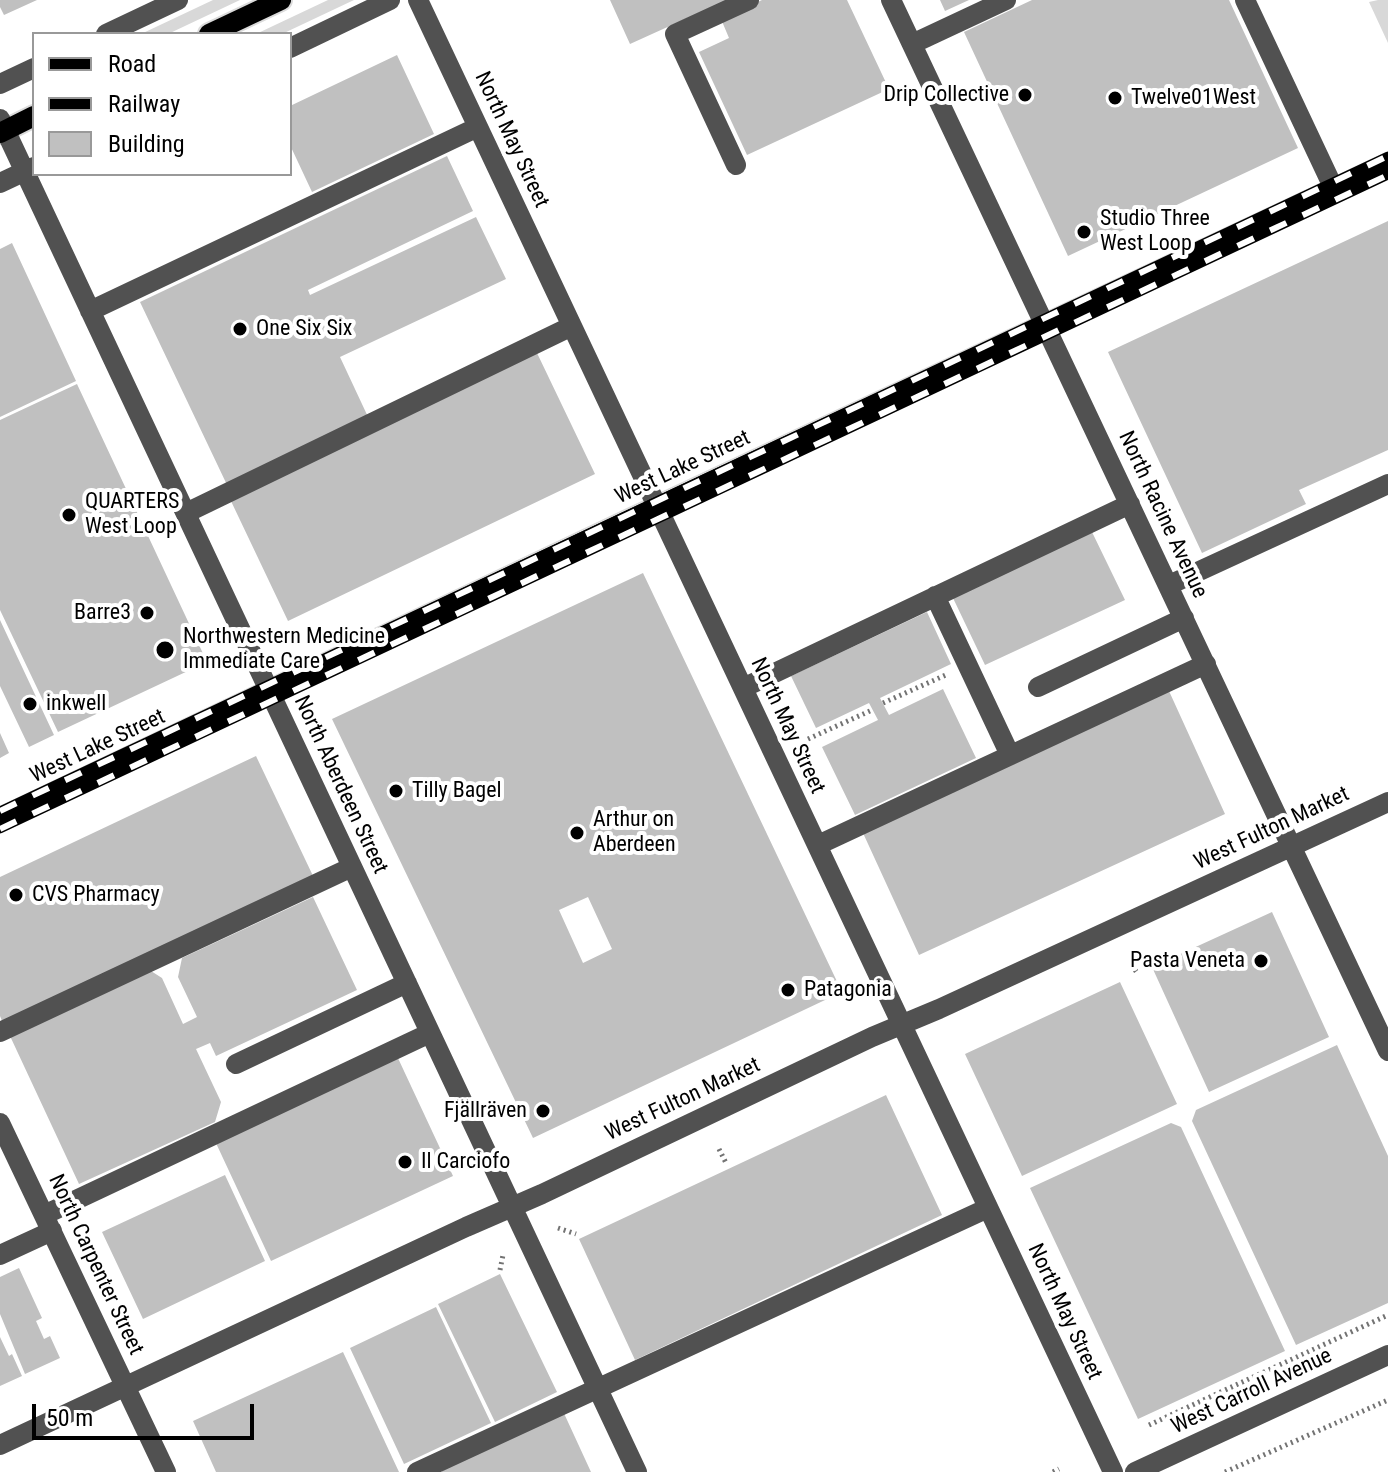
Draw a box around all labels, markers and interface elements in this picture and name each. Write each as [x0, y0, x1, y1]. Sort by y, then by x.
legend [32, 32, 292, 176]
text: Road [108, 50, 156, 78]
street label: North May Street [468, 68, 554, 212]
place label: Drip Collective [884, 82, 1009, 108]
place label: Twelve01West [1131, 85, 1256, 111]
marker: Drip Collective [1016, 86, 1034, 104]
marker: Twelve01West [1106, 89, 1124, 107]
text: Railway [108, 90, 180, 118]
text: Building [108, 130, 185, 158]
place label: Studio Three West Loop [1100, 206, 1210, 258]
marker: Studio Three West Loop [1075, 223, 1093, 241]
place label: One Six Six [256, 316, 353, 342]
marker: One Six Six [231, 320, 249, 338]
street label: West Lake Street [611, 425, 755, 511]
street label: North Racine Avenue [1112, 427, 1212, 603]
place label: QUARTERS West Loop [85, 489, 179, 540]
marker: QUARTERS West Loop [60, 506, 78, 524]
place label: Barre3 [74, 600, 131, 626]
marker: Barre3 [138, 604, 156, 622]
place label: Northwestern Medicine Immediate Care [183, 624, 385, 676]
marker: Northwestern Medicine Immediate Care [154, 639, 176, 661]
street label: North May Street [744, 654, 830, 798]
place label: inkwell [46, 691, 106, 717]
street label: North Aberdeen Street [287, 692, 393, 878]
marker: inkwell [21, 695, 39, 713]
street label: West Lake Street [26, 704, 170, 790]
place label: Tilly Bagel [412, 778, 502, 804]
marker: Tilly Bagel [387, 782, 405, 800]
street label: West Fulton Market [1190, 782, 1354, 876]
place label: Arthur on Aberdeen [593, 807, 676, 858]
marker: Arthur on Aberdeen [568, 824, 586, 842]
place label: CVS Pharmacy [32, 882, 160, 908]
marker: CVS Pharmacy [7, 886, 25, 904]
place label: Pasta Veneta [1130, 948, 1245, 974]
marker: Pasta Veneta [1252, 952, 1270, 970]
place label: Patagonia [804, 977, 892, 1003]
marker: Patagonia [779, 981, 797, 999]
street label: West Fulton Market [601, 1053, 765, 1147]
place label: Fjällräven [444, 1098, 527, 1124]
marker: Fjällräven [534, 1102, 552, 1120]
place label: Il Carciofo [421, 1149, 510, 1175]
marker: Il Carciofo [396, 1153, 414, 1171]
street label: North Carpenter Street [42, 1171, 148, 1359]
street label: North May Street [1021, 1240, 1107, 1384]
street label: West Carroll Avenue [1168, 1343, 1336, 1441]
scale bar [36, 1388, 258, 1438]
text: 50 m [46, 1404, 93, 1432]

